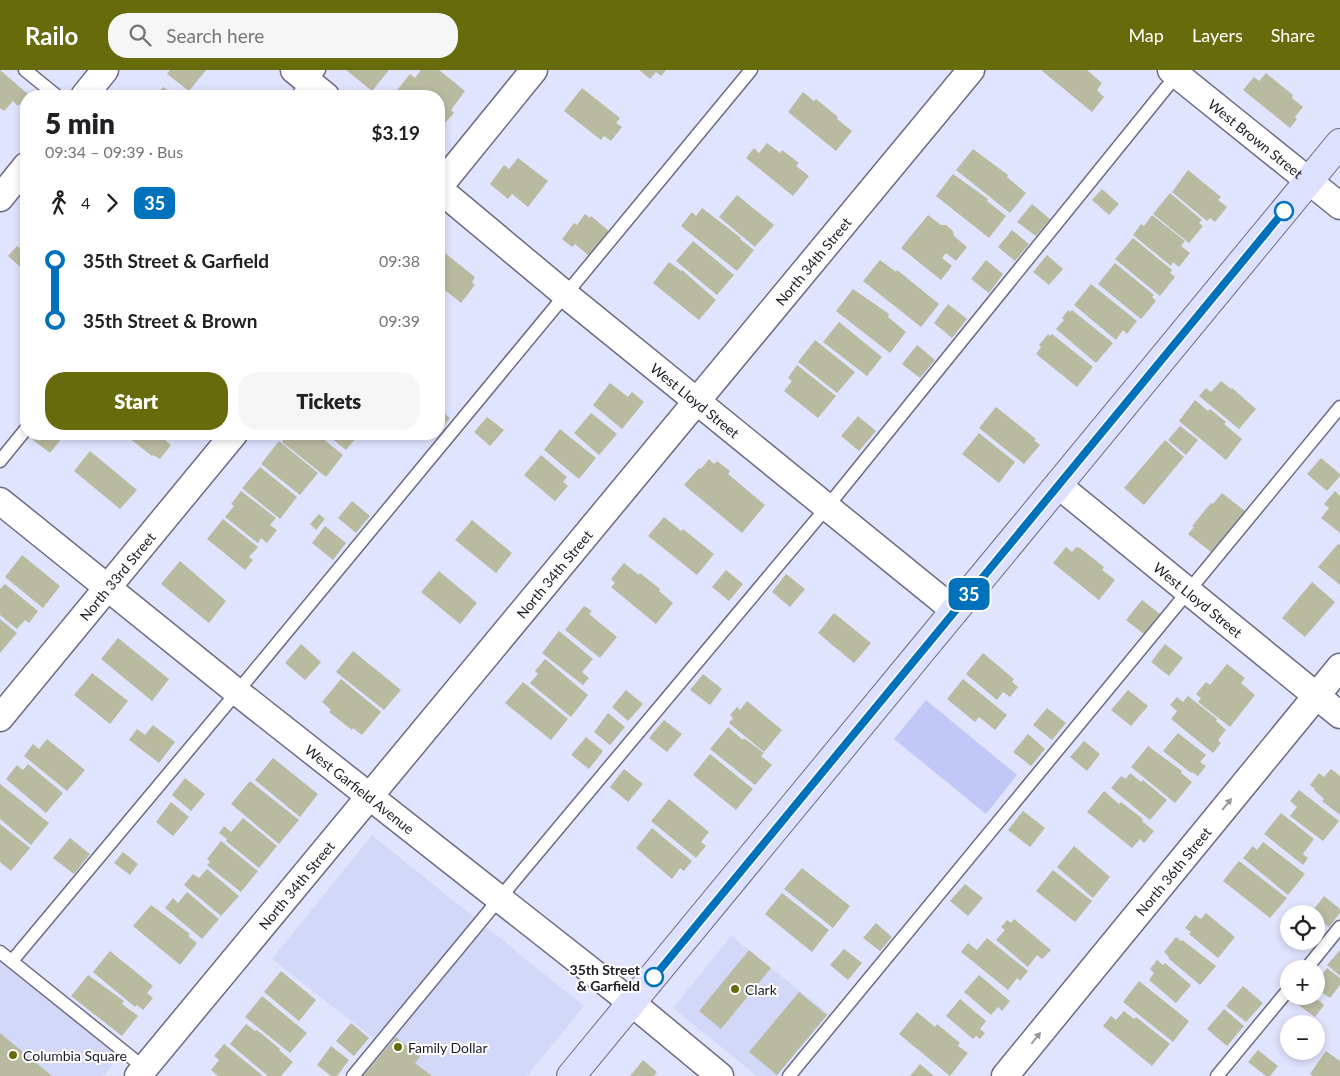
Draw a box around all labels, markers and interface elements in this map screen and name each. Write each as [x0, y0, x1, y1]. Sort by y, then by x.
search box [108, 13, 458, 58]
text: Railo [25, 21, 78, 50]
icon: search [126, 21, 154, 49]
text: Search here [166, 24, 264, 47]
text: Map [1128, 24, 1164, 46]
text: Layers [1192, 24, 1243, 46]
text: Share [1271, 24, 1315, 46]
street label: West Brown Street [1205, 95, 1307, 182]
text: 5 min [45, 106, 115, 140]
text: $3.19 [371, 121, 420, 144]
text: 09:34 – 09:39 · Bus [45, 142, 183, 161]
icon: walk [45, 189, 73, 217]
icon: forward [98, 189, 126, 217]
text: 35 [144, 192, 165, 214]
text: 4 [81, 193, 90, 212]
unlabelled marker [1274, 201, 1294, 221]
street label: North 34th Street [771, 213, 854, 309]
text: 35th Street & Garfield [83, 249, 269, 272]
text: 09:38 [379, 251, 420, 270]
text: 35th Street & Brown [83, 309, 257, 332]
text: 09:39 [379, 311, 420, 330]
street label: West Lloyd Street [647, 359, 743, 441]
button: Start [45, 372, 228, 430]
button: Tickets [238, 372, 420, 430]
street label: North 34th Street [512, 526, 595, 621]
street label: North 33rd Street [76, 528, 158, 624]
street label: West Lloyd Street [1150, 558, 1246, 641]
line badge: 35 [946, 578, 992, 610]
text: 35 [959, 583, 979, 605]
street label: West Garfield Avenue [302, 741, 418, 837]
one-way arrow [1222, 798, 1233, 811]
street label: North 36th Street [1132, 823, 1214, 919]
street label: North 34th Street [255, 837, 338, 933]
map controls [1280, 905, 1325, 1060]
button: locate [1280, 905, 1325, 950]
button: + [1280, 960, 1325, 1005]
place label: 35th Street & Garfield [570, 961, 641, 994]
marker: 35th Street & Garfield [644, 967, 664, 987]
place label: Clark [745, 981, 778, 998]
marker: Clark [729, 983, 741, 995]
button: − [1280, 1015, 1325, 1060]
one-way arrow [1030, 1032, 1041, 1045]
place label: Family Dollar [408, 1039, 488, 1056]
marker: Family Dollar [392, 1041, 404, 1053]
place label: Columbia Square [23, 1047, 127, 1064]
marker: Columbia Square [7, 1049, 19, 1061]

